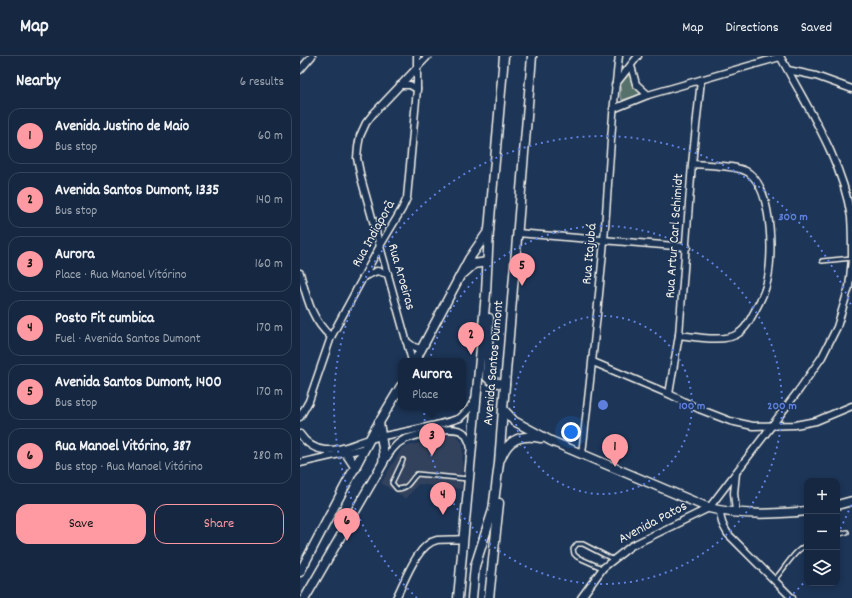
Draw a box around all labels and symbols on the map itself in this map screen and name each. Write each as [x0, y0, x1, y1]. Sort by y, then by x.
street label: Rua Artur Carl Schimidt [661, 173, 689, 299]
street label: Rua Indiaporã [347, 197, 401, 271]
text: 300 m [778, 209, 808, 226]
street label: Rua Itajubá [577, 223, 603, 285]
street label: Rua Aroeiras [382, 242, 420, 313]
pin: 5 [509, 253, 535, 286]
street label: Avenida Santos Dumont [479, 300, 509, 426]
pin: 2 [458, 322, 484, 355]
centre of rings [596, 398, 610, 412]
text: 100 m [679, 398, 705, 415]
text: 200 m [767, 398, 797, 415]
your location [561, 422, 581, 442]
pin: 3 [419, 423, 445, 456]
pin: 1 [602, 434, 628, 467]
pin: 4 [430, 482, 456, 515]
street label: Avenida Patos [615, 496, 691, 549]
pin: 6 [334, 508, 360, 541]

